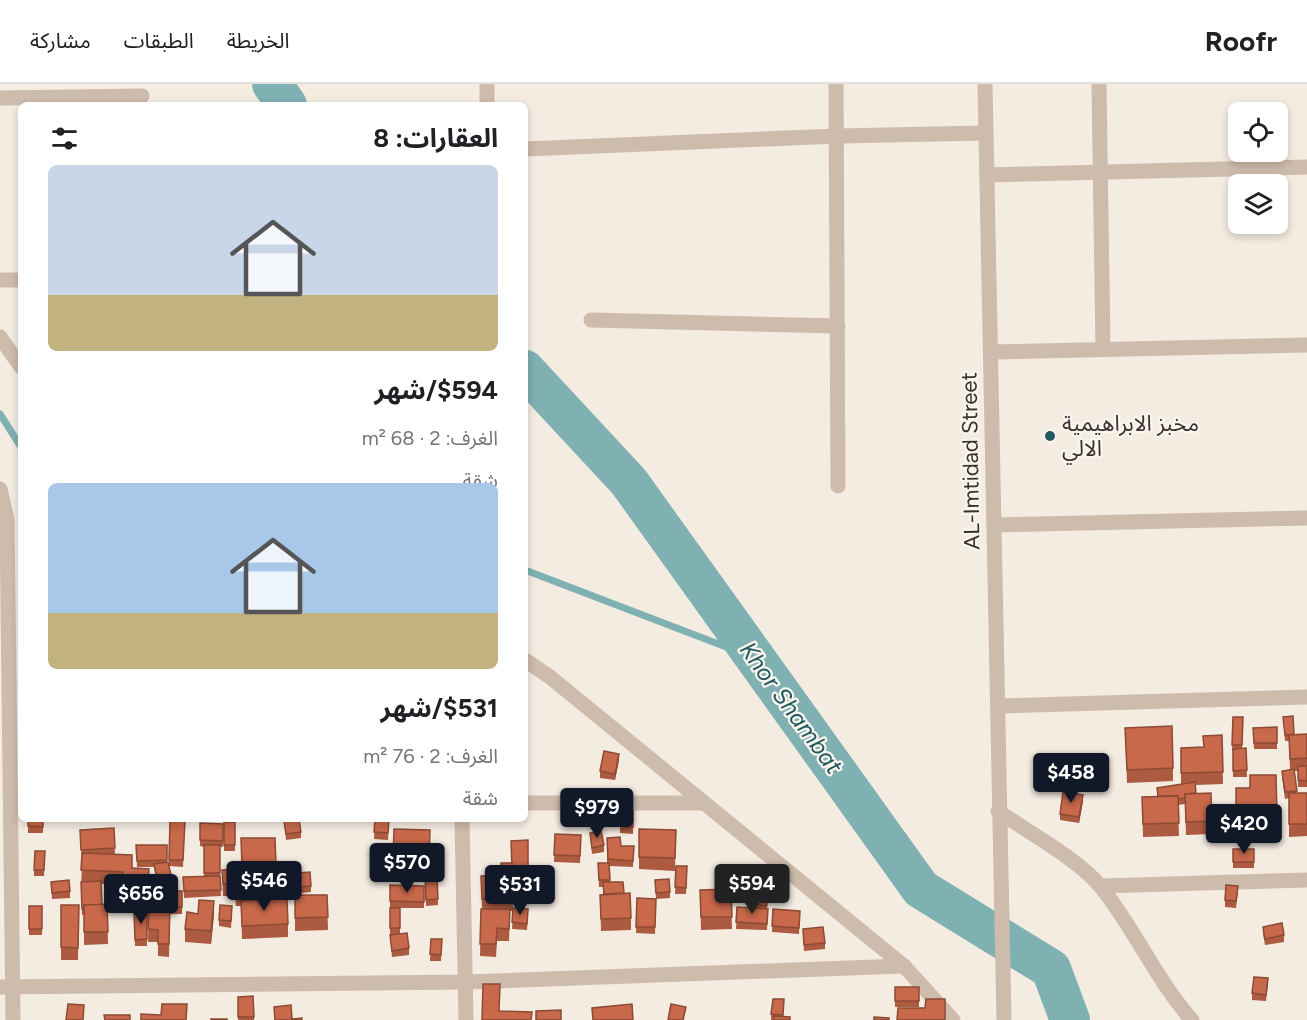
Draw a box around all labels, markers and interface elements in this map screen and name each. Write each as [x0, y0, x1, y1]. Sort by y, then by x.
text: Roofr [1205, 24, 1277, 58]
text: مشاركة [30, 28, 91, 53]
text: الطبقات [124, 28, 194, 53]
text: الخريطة [227, 28, 290, 53]
map controls [1228, 102, 1288, 234]
button: locate [1228, 102, 1288, 162]
icon: filters [48, 122, 81, 155]
text: العقارات: 8 [373, 122, 498, 154]
button: layers [1228, 174, 1288, 234]
icon: home [219, 204, 327, 312]
street label: AL-Imtidad Street [955, 372, 986, 550]
text: $594/شهر [374, 374, 498, 406]
place label: مخبز الابراهيمية الالي [1062, 410, 1199, 465]
text: الغرف: 2 · 68 m² [362, 426, 498, 450]
marker: مخبز الابراهيمية الالي [1043, 429, 1057, 443]
text: شقة [463, 468, 498, 492]
icon: home [219, 522, 327, 630]
water label: Khor Shambat [734, 636, 849, 780]
text: $531/شهر [381, 692, 498, 724]
text: الغرف: 2 · 76 m² [363, 744, 498, 768]
pin: $458 [1035, 753, 1107, 804]
text: $458 [1047, 760, 1095, 784]
text: شقة [463, 786, 498, 810]
pin: $979 [561, 788, 633, 839]
text: $979 [574, 795, 620, 819]
pin: $420 [1208, 804, 1280, 855]
text: $420 [1220, 811, 1268, 835]
pin: $570 [371, 843, 443, 894]
text: $570 [384, 850, 430, 874]
pin: $546 [228, 861, 300, 912]
pin: $594 [716, 864, 788, 915]
pin: $531 [484, 865, 556, 916]
text: $546 [241, 868, 287, 892]
text: $594 [729, 871, 775, 895]
text: $531 [499, 872, 541, 896]
pin: $656 [105, 874, 177, 925]
text: $656 [118, 881, 164, 905]

